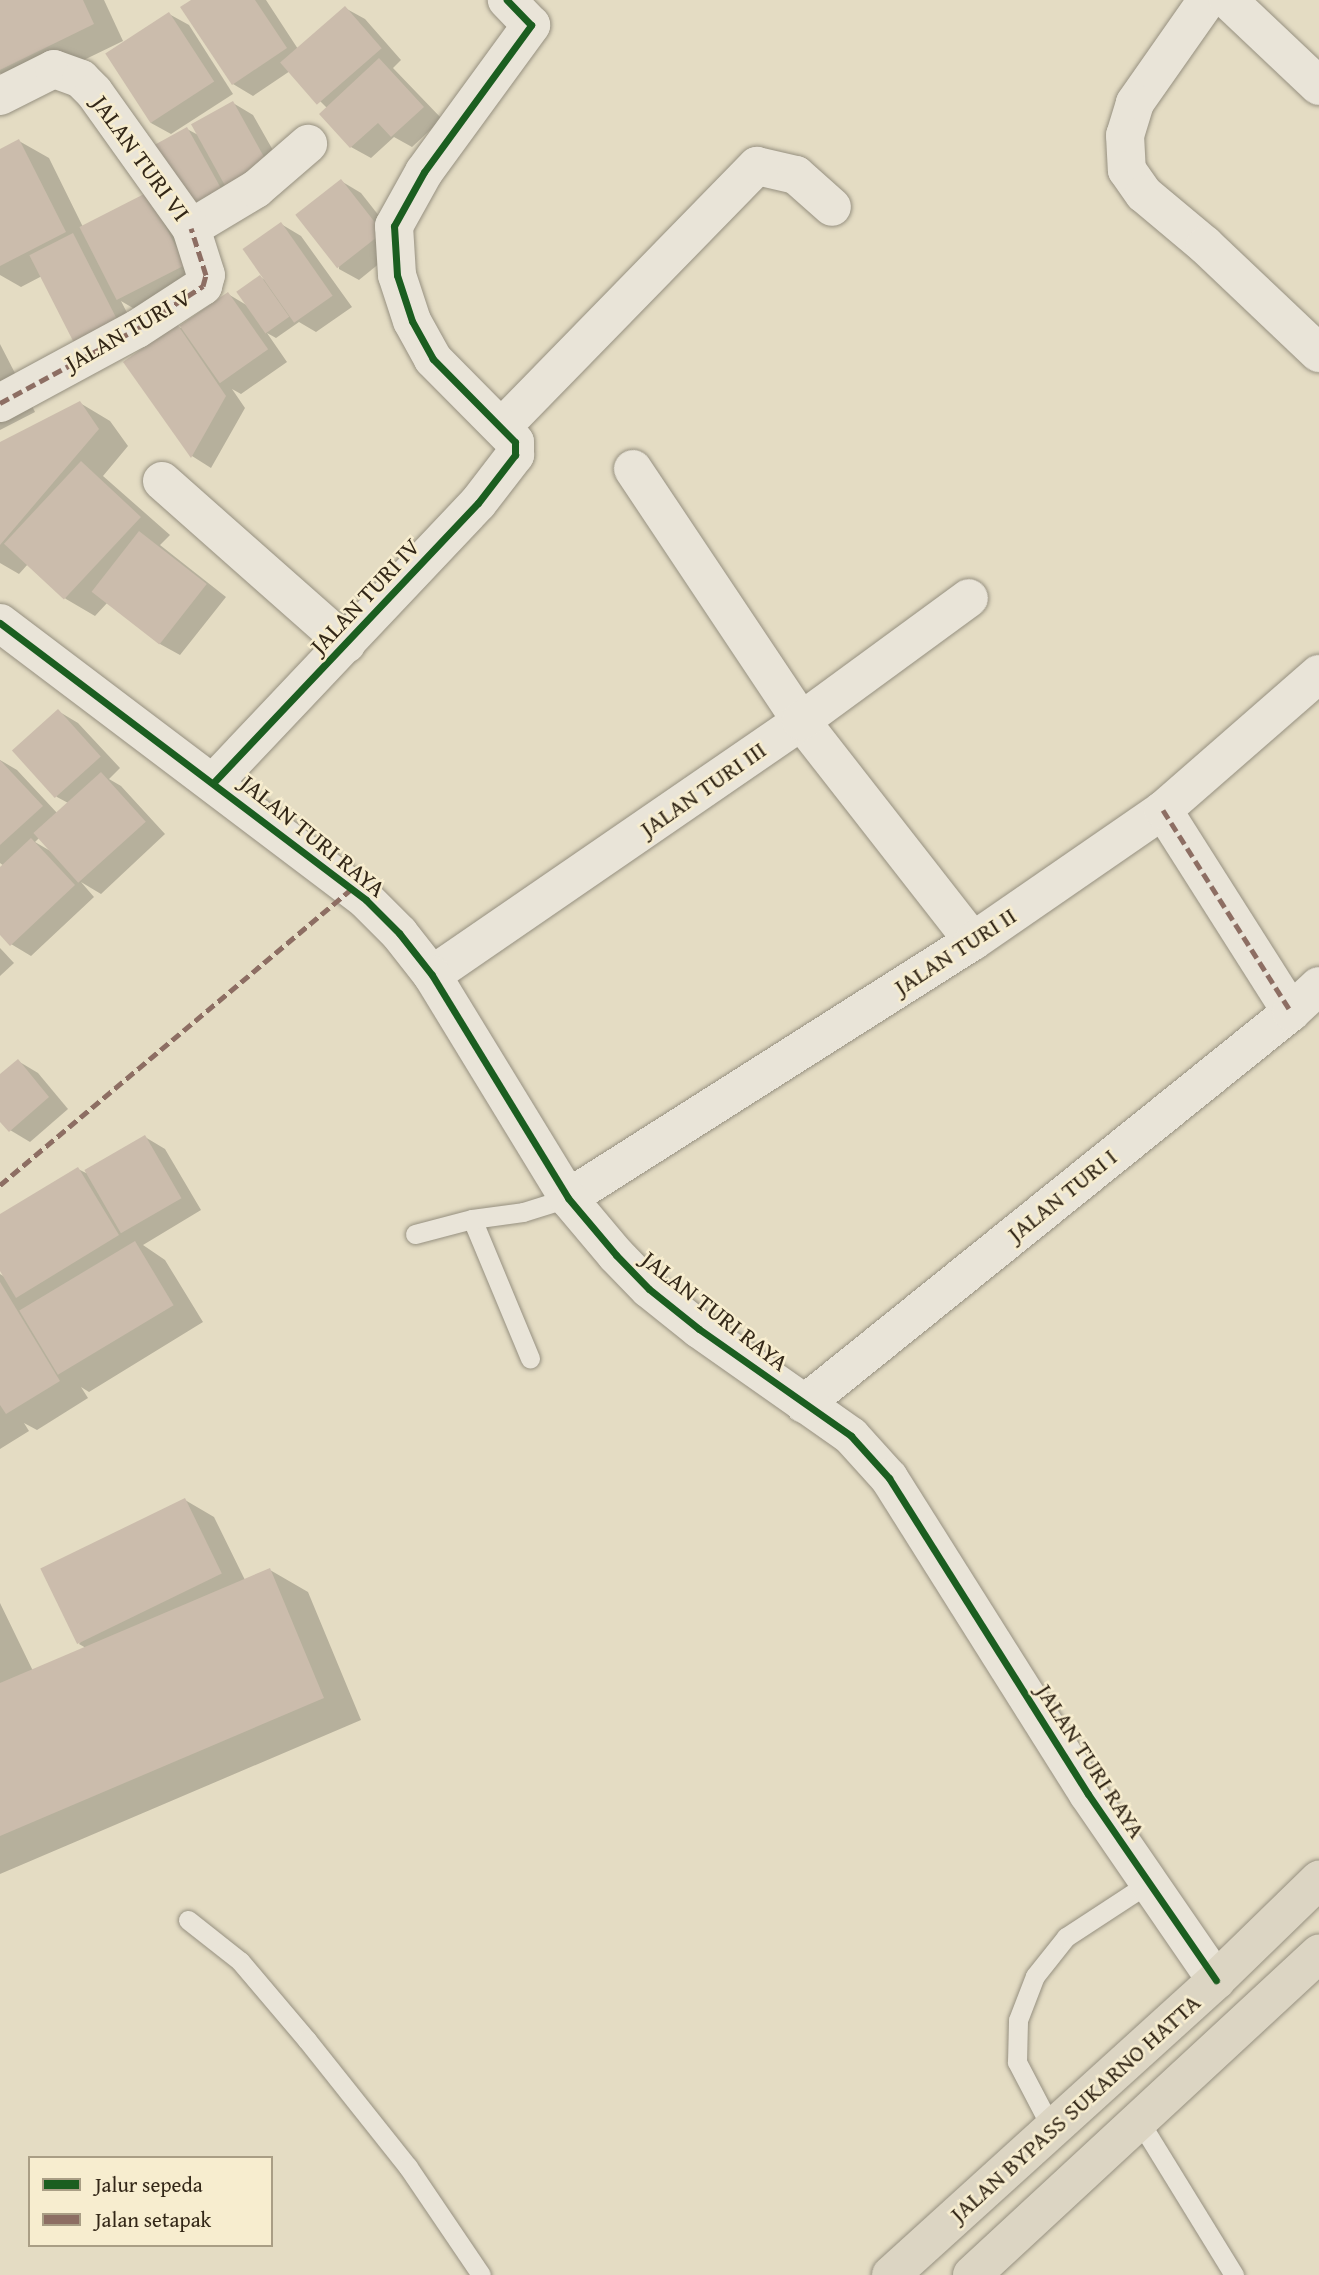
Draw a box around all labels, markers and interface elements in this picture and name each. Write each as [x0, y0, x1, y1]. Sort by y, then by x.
street label: JALAN TURI VI [86, 90, 196, 226]
street label: JALAN TURI V [60, 282, 196, 378]
street label: JALAN TURI IV [304, 532, 426, 660]
street label: JALAN TURI III [634, 735, 772, 843]
street label: JALAN TURI RAYA [235, 769, 391, 903]
street label: JALAN TURI II [889, 901, 1021, 1001]
street label: JALAN TURI I [1001, 1142, 1123, 1248]
street label: JALAN TURI RAYA [636, 1245, 794, 1377]
street label: JALAN TURI RAYA [1030, 1678, 1152, 1844]
street label: JALAN BYPASS SUKARNO HATTA [944, 1988, 1206, 2228]
legend [28, 2156, 273, 2247]
text: Jalur sepeda [95, 2169, 203, 2200]
text: Jalan setapak [95, 2204, 211, 2235]

